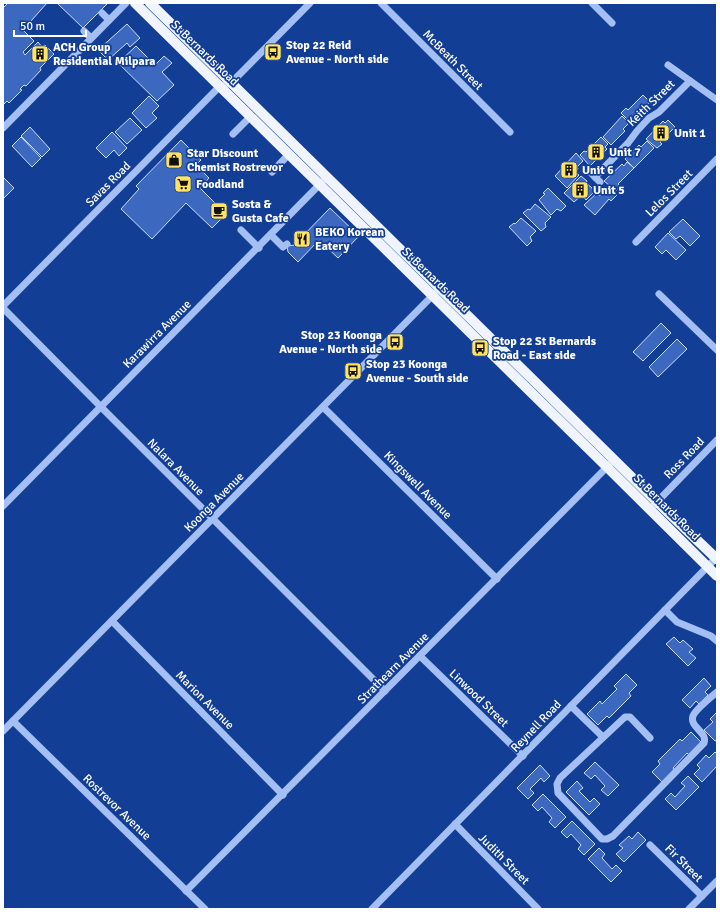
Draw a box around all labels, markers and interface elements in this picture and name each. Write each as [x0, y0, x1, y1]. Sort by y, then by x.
scale bar [14, 12, 86, 38]
street label: St Bernards Road [168, 17, 242, 89]
text: 50 m [20, 19, 45, 34]
street label: McBeath Street [419, 27, 486, 94]
place label: Stop 22 Reid Avenue - North side [286, 38, 389, 67]
place label: ACH Group Residential Milpara [53, 40, 155, 69]
bus stop icon: Stop 22 Reid Avenue - North side [263, 42, 283, 62]
building icon: ACH Group Residential Milpara [30, 44, 50, 64]
street label: Keith Street [624, 77, 678, 130]
building icon: Unit 1 [651, 123, 671, 143]
place label: Unit 1 [674, 126, 706, 141]
building icon: Unit 7 [586, 142, 606, 162]
place label: Unit 7 [609, 145, 641, 160]
place label: Star Discount Chemist Rostrevor [187, 146, 283, 175]
shop icon: Star Discount Chemist Rostrevor [164, 150, 184, 170]
street label: Savas Road [83, 159, 134, 210]
building icon: Unit 6 [559, 160, 579, 180]
place label: Unit 6 [582, 163, 614, 178]
street label: Lelos Street [643, 167, 696, 220]
supermarket icon: Foodland [173, 174, 193, 194]
place label: Foodland [196, 177, 245, 192]
building icon: Unit 5 [570, 180, 590, 200]
place label: Unit 5 [593, 183, 625, 198]
place label: Sosta & Gusta Cafe [232, 197, 289, 226]
cafe icon: Sosta & Gusta Cafe [209, 201, 229, 221]
place label: BEKO Korean Eatery [315, 225, 385, 254]
restaurant icon: BEKO Korean Eatery [292, 229, 312, 249]
street label: St Bernards Road [399, 244, 473, 316]
street label: Karawirra Avenue [120, 297, 195, 372]
place label: Stop 23 Koonga Avenue - North side [279, 328, 382, 357]
bus stop icon: Stop 23 Koonga Avenue - North side [385, 332, 405, 352]
place label: Stop 22 St Bernards Road - East side [493, 334, 597, 363]
bus stop icon: Stop 22 St Bernards Road - East side [470, 338, 490, 358]
place label: Stop 23 Koonga Avenue - South side [366, 357, 469, 386]
bus stop icon: Stop 23 Koonga Avenue - South side [343, 361, 363, 381]
street label: Ross Road [661, 434, 708, 482]
street label: Nalara Avenue [144, 436, 207, 499]
street label: Kingswell Avenue [380, 448, 455, 523]
street label: Koonga Avenue [181, 469, 247, 535]
street label: St Bernards Road [630, 471, 703, 544]
street label: Strathearn Avenue [354, 629, 432, 707]
street label: Linwood Street [446, 666, 512, 730]
street label: Marion Avenue [172, 668, 237, 733]
street label: Reynell Road [508, 697, 565, 755]
street label: Rostrevor Avenue [79, 771, 154, 844]
street label: Judith Street [475, 831, 532, 888]
street label: Fir Street [661, 841, 706, 886]

